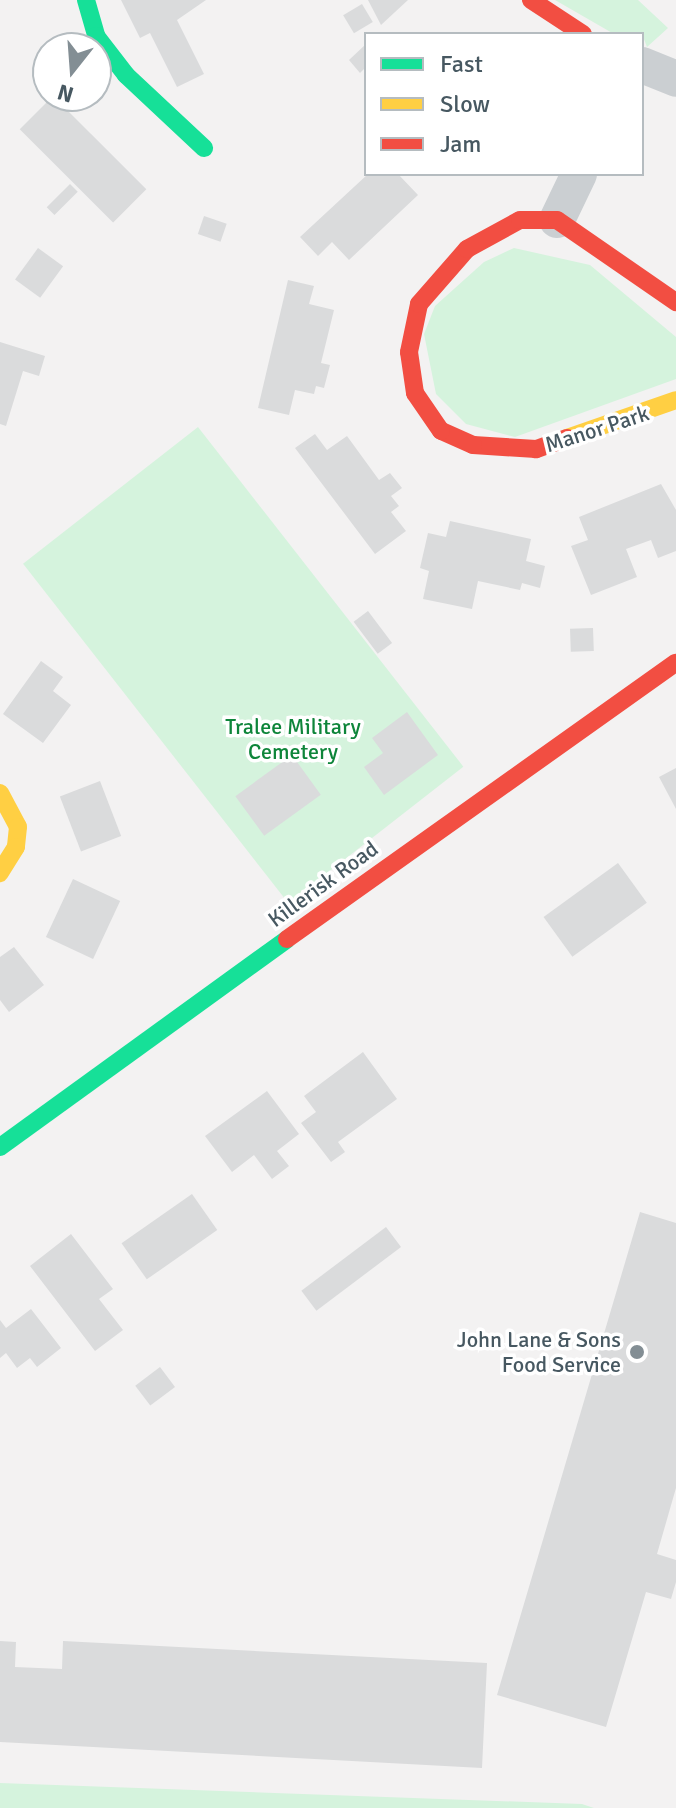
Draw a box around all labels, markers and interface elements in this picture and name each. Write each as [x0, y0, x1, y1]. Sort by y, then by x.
north arrow [32, 32, 112, 112]
legend [364, 32, 644, 176]
text: Fast [440, 49, 483, 79]
text: N [54, 78, 77, 109]
text: Slow [440, 89, 490, 119]
text: Jam [440, 129, 481, 159]
street label: Manor Park [542, 400, 652, 458]
park label: Tralee Military Cemetery [225, 713, 361, 764]
street label: Killerisk Road [263, 835, 383, 933]
place label: John Lane & Sons Food Service [457, 1326, 621, 1378]
marker: John Lane & Sons Food Service [628, 1343, 646, 1361]

